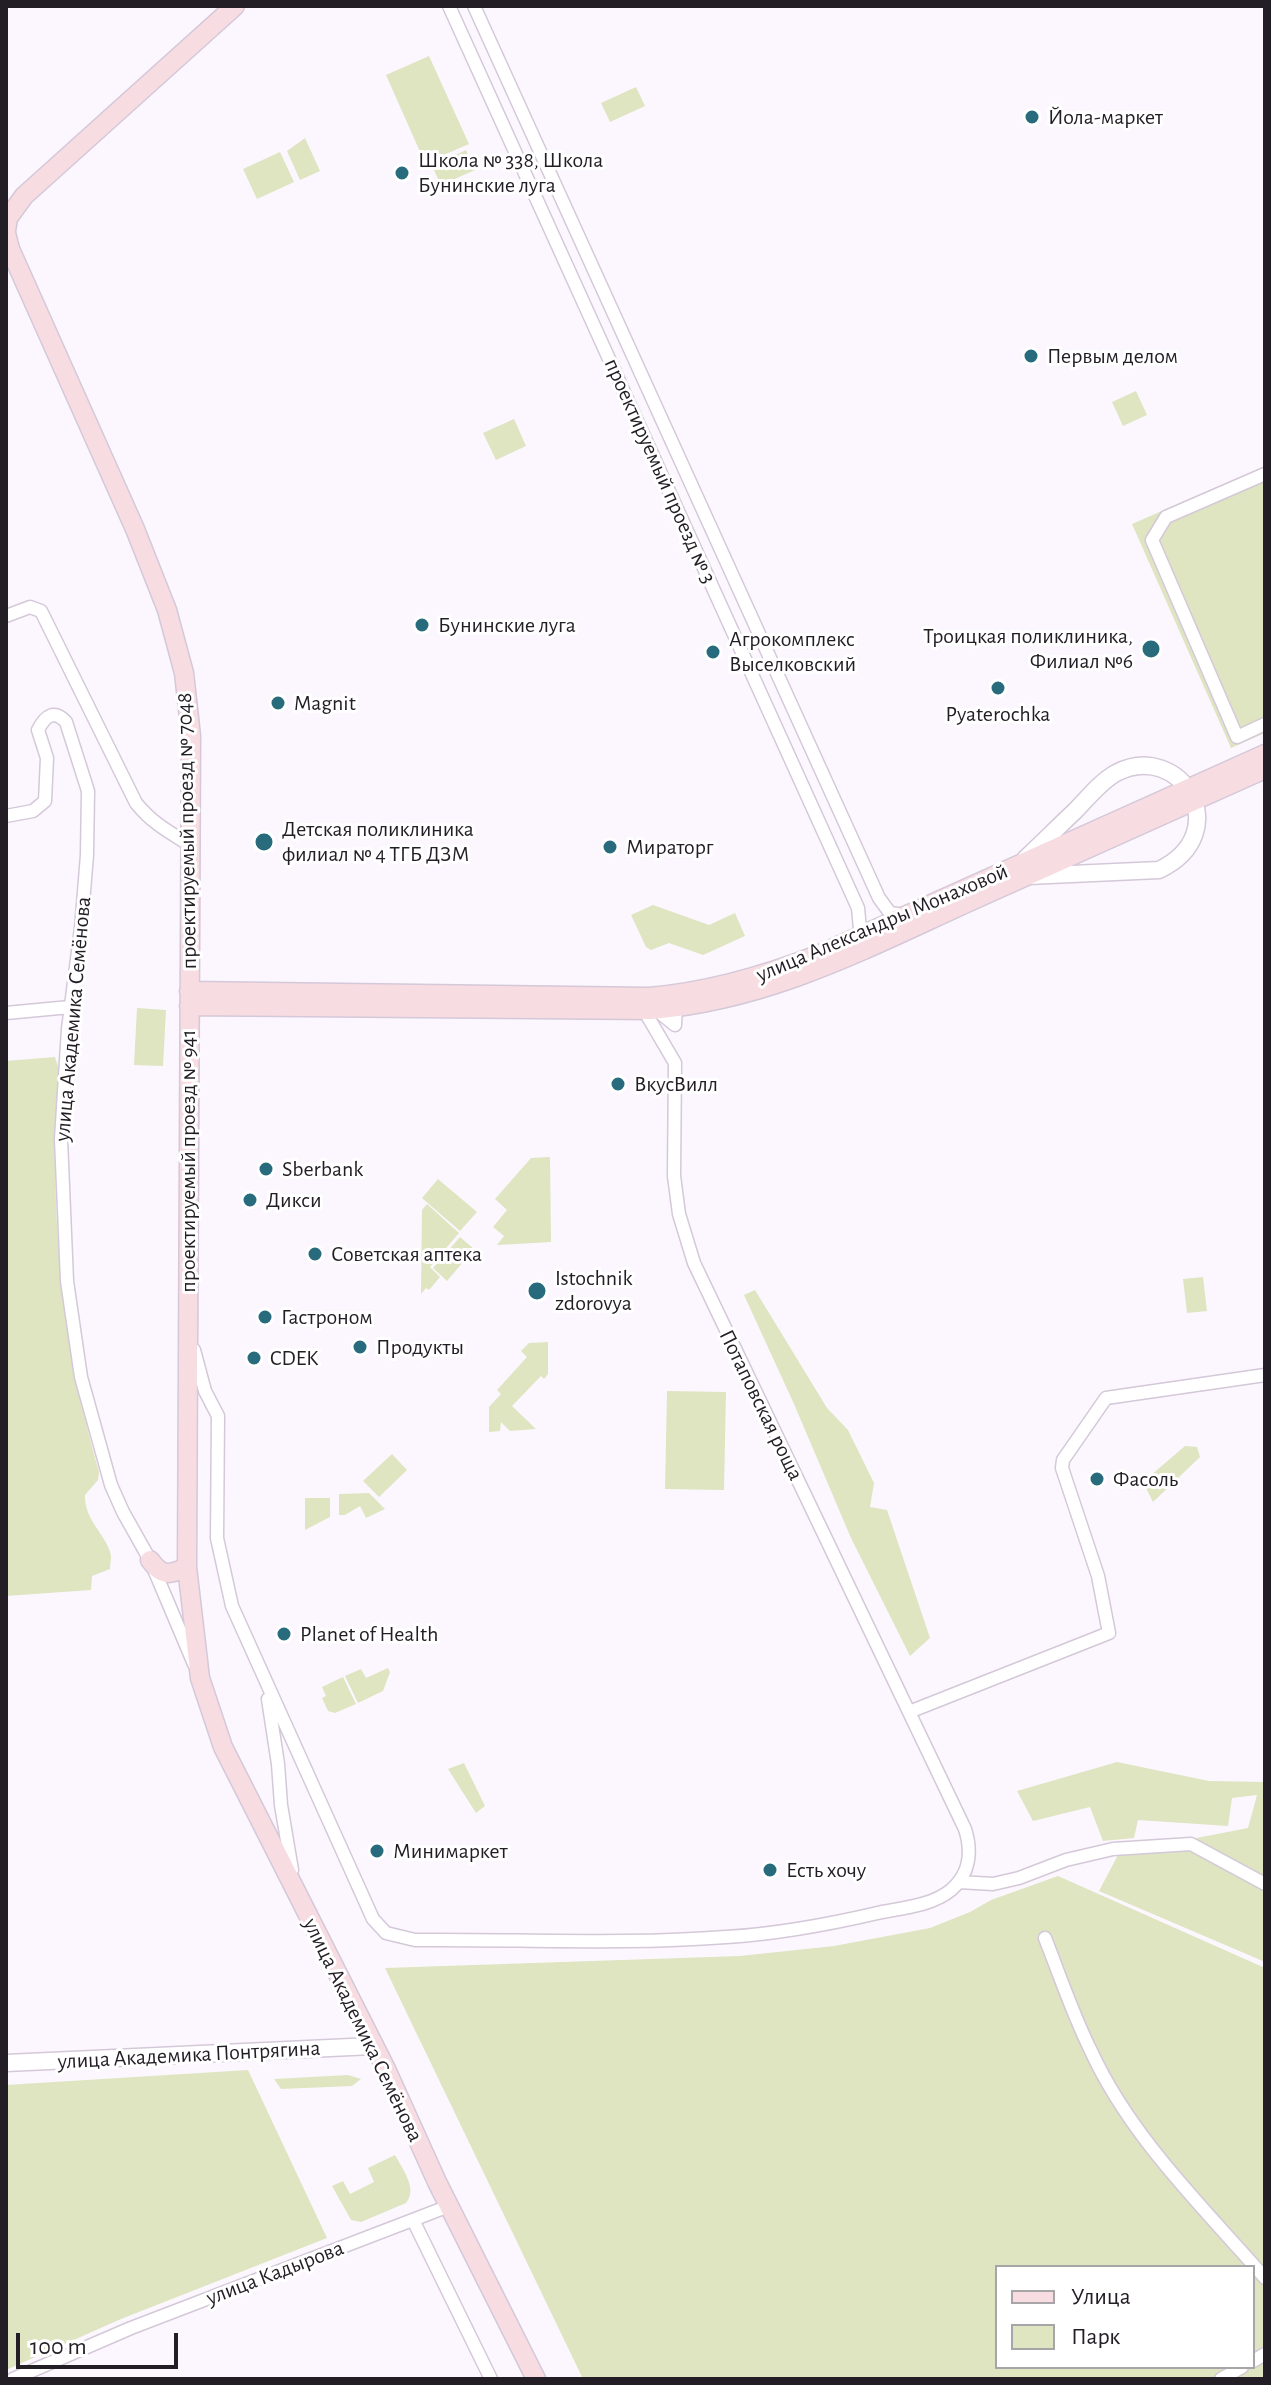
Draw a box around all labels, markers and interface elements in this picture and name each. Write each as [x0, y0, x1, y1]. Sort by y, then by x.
place label: Йола-маркет [1048, 104, 1163, 130]
marker: Йола-маркет [1023, 108, 1041, 126]
place label: Школа № 338, Школа Бунинские луга [418, 147, 603, 198]
marker: Школа № 338, Школа Бунинские луга [393, 164, 411, 182]
place label: Первым делом [1047, 343, 1178, 369]
marker: Первым делом [1022, 347, 1040, 365]
street label: проектируемый проезд № 3 [598, 354, 722, 588]
place label: Бунинские луга [438, 612, 576, 638]
marker: Бунинские луга [413, 616, 431, 634]
place label: Троицкая поликлиника, Филиал №6 [923, 623, 1133, 674]
place label: Агрокомплекс Выселковский [729, 626, 856, 678]
marker: Троицкая поликлиника, Филиал №6 [1140, 638, 1162, 660]
marker: Агрокомплекс Выселковский [704, 643, 722, 661]
marker: Pyaterochka [989, 679, 1007, 697]
place label: Magnit [294, 690, 356, 716]
street label: проектируемый проезд № 7048 [171, 692, 203, 970]
marker: Magnit [269, 694, 287, 712]
place label: Pyaterochka [945, 701, 1051, 727]
place label: Детская поликлиника филиал № 4 ТГБ ДЗМ [282, 816, 474, 868]
marker: Детская поликлиника филиал № 4 ТГБ ДЗМ [253, 831, 275, 853]
place label: Мираторг [626, 834, 713, 860]
marker: Мираторг [601, 838, 619, 856]
street label: улица Александры Монаховой [752, 858, 1012, 988]
street label: улица Академика Семёнова [49, 895, 97, 1143]
street label: проектируемый проезд № 941 [175, 1029, 201, 1293]
place label: ВкусВилл [634, 1071, 718, 1097]
marker: ВкусВилл [609, 1075, 627, 1093]
place label: Sberbank [282, 1156, 363, 1182]
marker: Sberbank [257, 1160, 275, 1178]
place label: Дикси [266, 1187, 322, 1213]
marker: Дикси [241, 1191, 259, 1209]
place label: Советская аптека [331, 1241, 482, 1267]
marker: Советская аптека [306, 1245, 324, 1263]
place label: Istochnik zdorovya [555, 1265, 633, 1316]
marker: Istochnik zdorovya [526, 1280, 548, 1302]
place label: Гастроном [281, 1304, 373, 1330]
marker: Гастроном [256, 1308, 274, 1326]
street label: Потаповская роща [713, 1325, 809, 1485]
place label: Продукты [376, 1334, 464, 1360]
marker: Продукты [351, 1338, 369, 1356]
place label: CDEK [270, 1345, 318, 1371]
marker: CDEK [245, 1349, 263, 1367]
place label: Фасоль [1113, 1466, 1178, 1492]
marker: Фасоль [1088, 1470, 1106, 1488]
place label: Planet of Health [300, 1621, 438, 1647]
marker: Planet of Health [275, 1625, 293, 1643]
place label: Минимаркет [393, 1838, 508, 1864]
marker: Минимаркет [368, 1842, 386, 1860]
place label: Есть хочу [786, 1857, 866, 1883]
marker: Есть хочу [761, 1861, 779, 1879]
street label: улица Академика Семёнова [297, 1914, 429, 2146]
street label: улица Академика Понтрягина [57, 2035, 321, 2075]
street label: улица Кадырова [203, 2235, 347, 2311]
legend [995, 2265, 1255, 2369]
text: Улица [1071, 2285, 1131, 2309]
scale bar [20, 2317, 182, 2367]
text: Парк [1071, 2325, 1120, 2349]
text: 100 m [30, 2335, 87, 2359]

